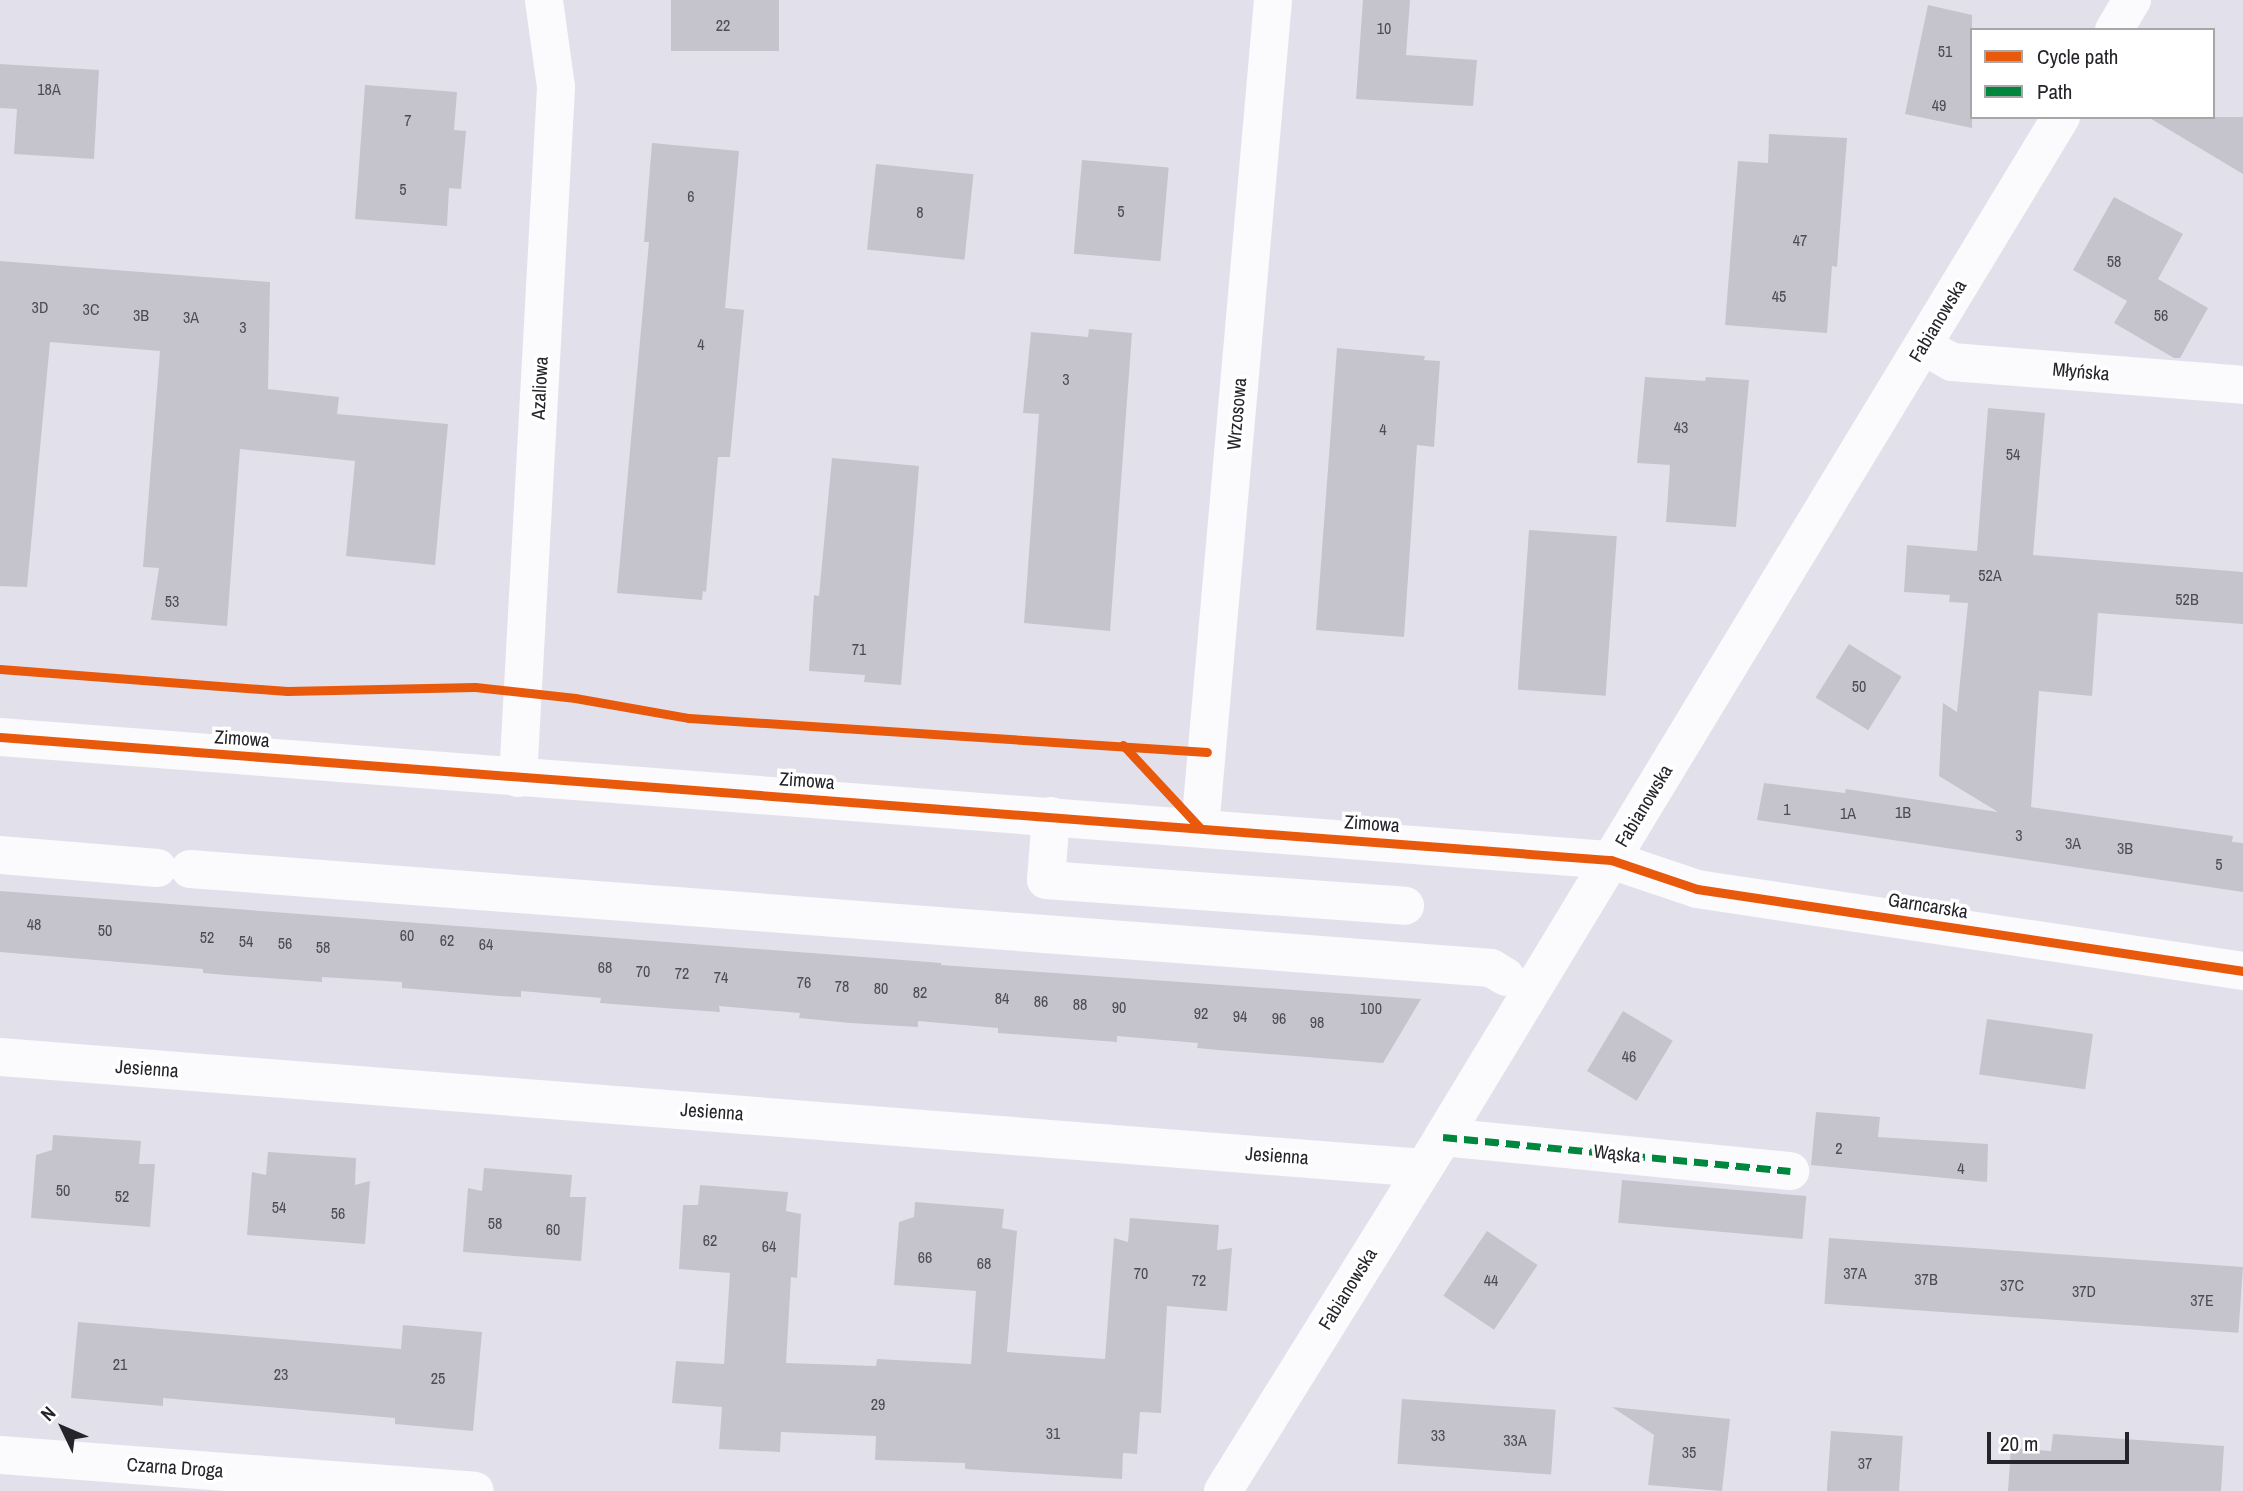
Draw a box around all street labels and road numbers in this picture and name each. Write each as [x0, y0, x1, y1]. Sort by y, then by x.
street label: Fabianowska [1905, 276, 1971, 366]
street label: Azaliowa [527, 356, 553, 420]
street label: Młyńska [2052, 358, 2110, 386]
street label: Wrzosowa [1222, 377, 1252, 451]
street label: Zimowa [214, 726, 270, 752]
street label: Fabianowska [1611, 761, 1677, 851]
street label: Zimowa [779, 768, 835, 794]
street label: Zimowa [1344, 811, 1400, 837]
street label: Garncarska [1886, 888, 1970, 924]
street label: Jesienna [115, 1055, 179, 1083]
street label: Jesienna [680, 1098, 744, 1126]
street label: Wąska [1592, 1140, 1642, 1168]
street label: Jesienna [1245, 1142, 1309, 1170]
street label: Fabianowska [1314, 1244, 1382, 1334]
street label: Czarna Droga [126, 1453, 224, 1483]

